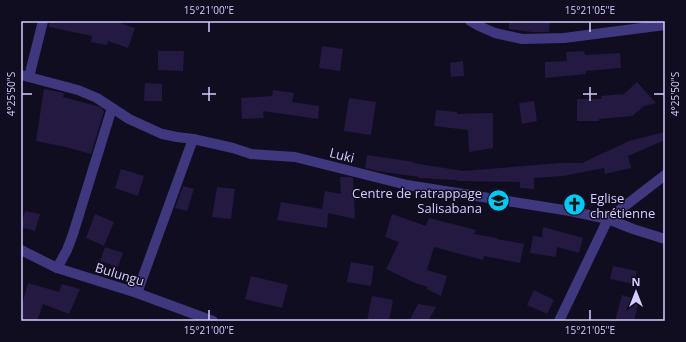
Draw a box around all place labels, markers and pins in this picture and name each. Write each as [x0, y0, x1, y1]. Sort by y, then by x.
place label: Centre de ratrappage Salisabana [352, 184, 482, 217]
school or university icon: Centre de ratrappage Salisabana [485, 187, 511, 213]
place label: Eglise chrétienne [590, 189, 655, 222]
church icon: Eglise chrétienne [562, 192, 588, 218]

